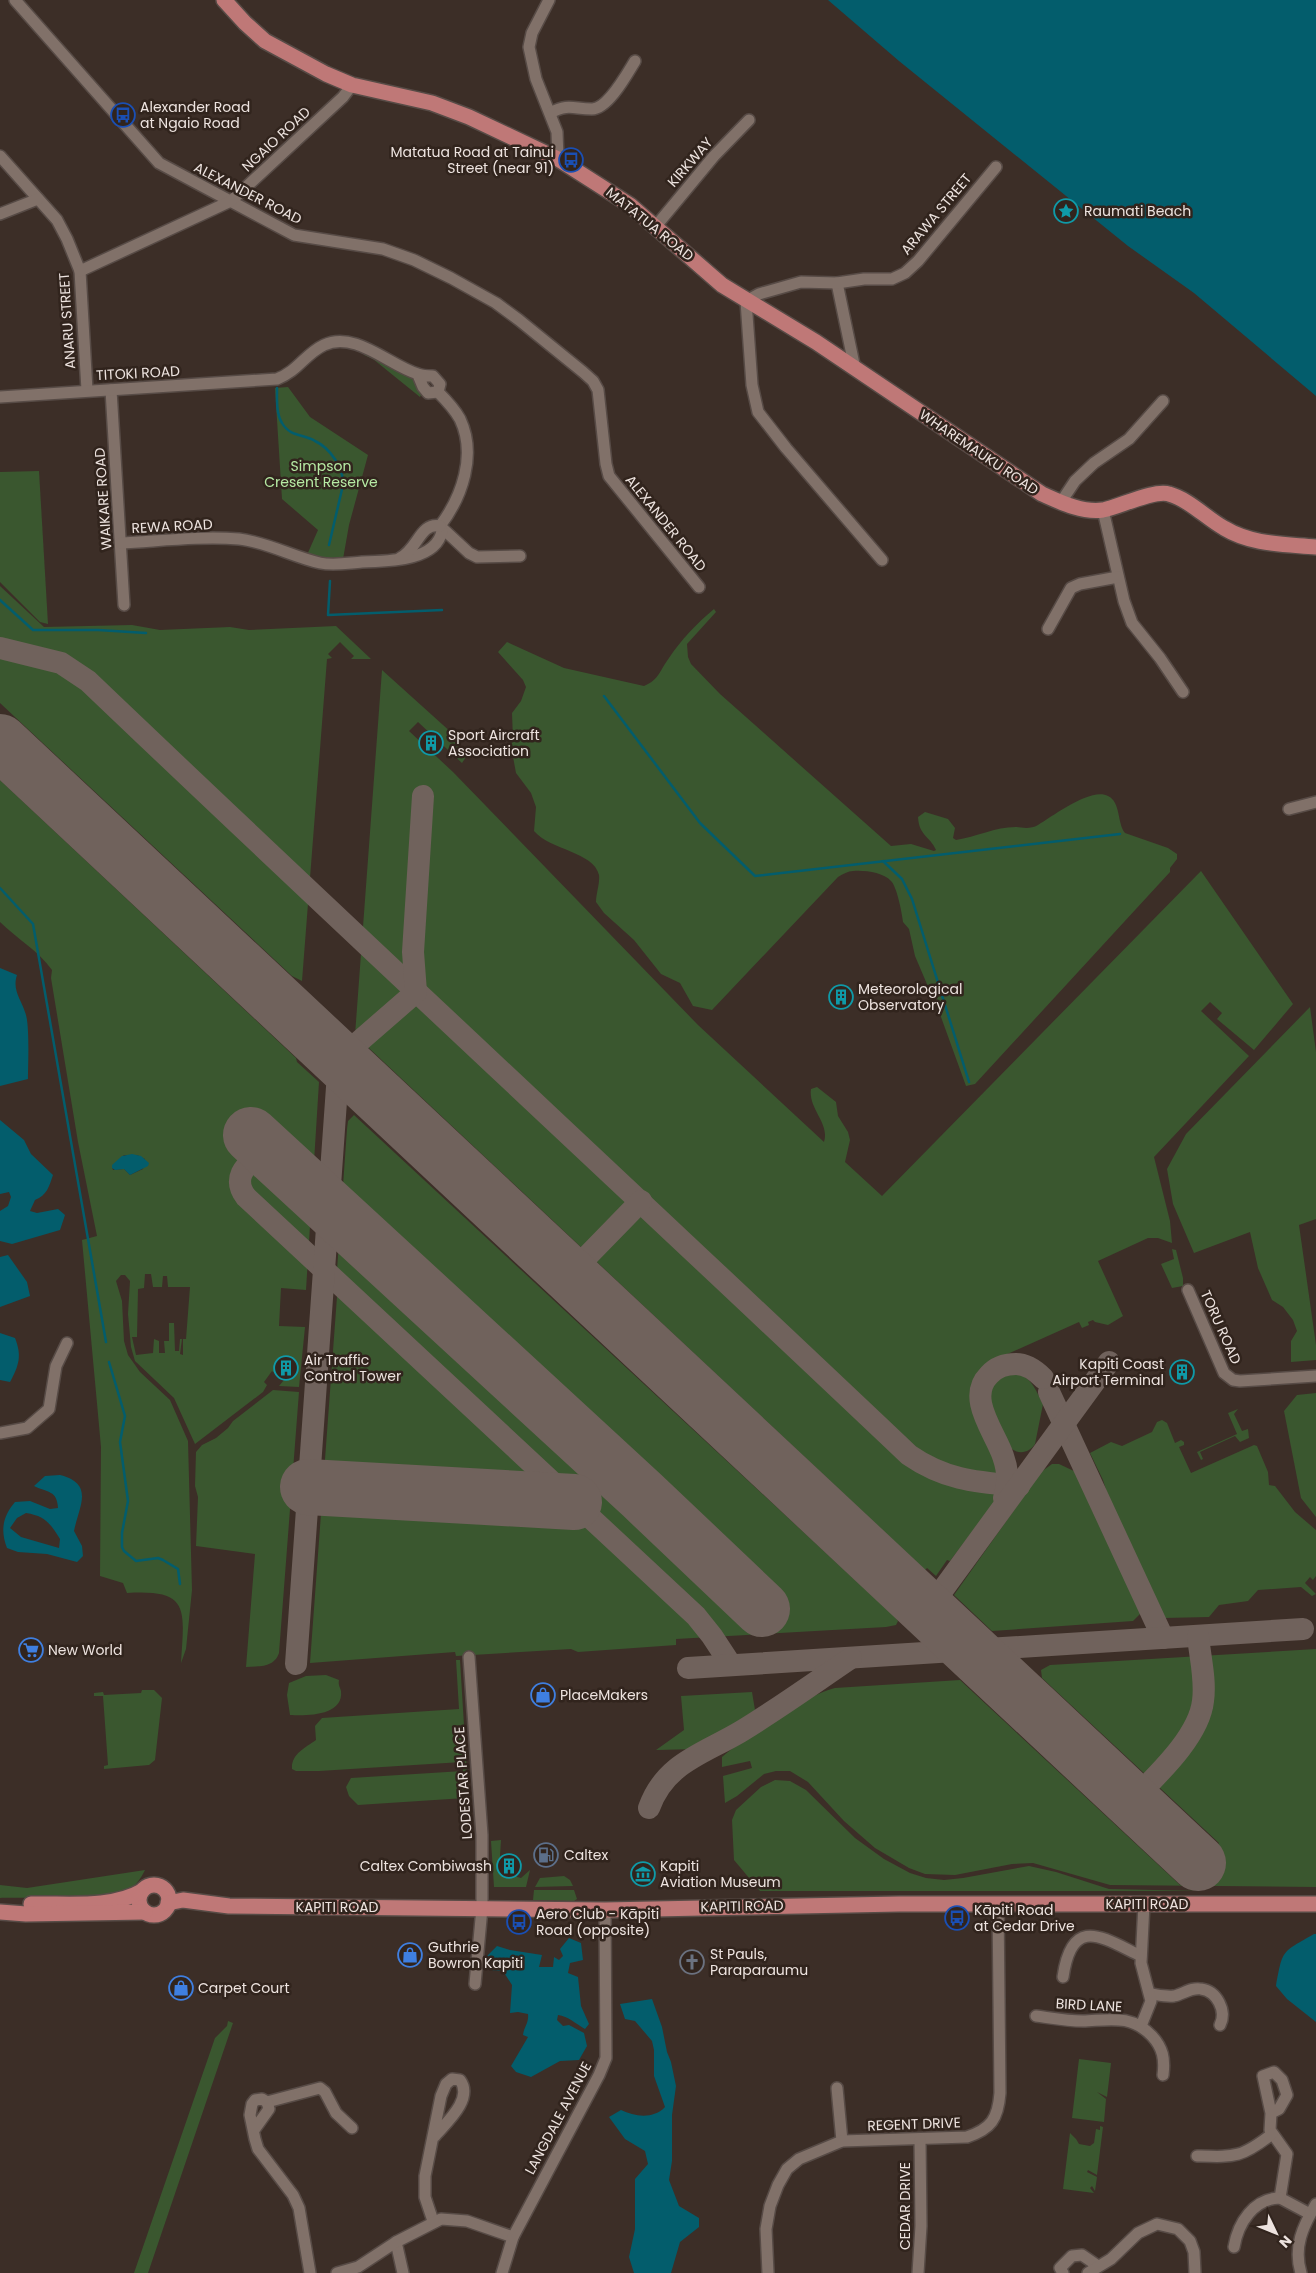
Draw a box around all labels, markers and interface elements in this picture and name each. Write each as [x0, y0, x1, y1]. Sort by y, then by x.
place label: Alexander Road at Ngaio Road [140, 97, 250, 133]
bus stop icon: Alexander Road at Ngaio Road [110, 102, 136, 128]
street label: NGAIO ROAD [237, 102, 315, 176]
street label: KIRKWAY [663, 133, 717, 191]
place label: Matatua Road at Tainui Street (near 91) [390, 142, 554, 178]
bus stop icon: Matatua Road at Tainui Street (near 91) [558, 147, 584, 173]
street label: ALEXANDER ROAD [191, 157, 306, 229]
street label: ARAWA STREET [896, 169, 976, 259]
street label: MATATUA ROAD [602, 182, 698, 266]
place icon: Raumati Beach [1053, 198, 1079, 224]
place label: Raumati Beach [1084, 201, 1191, 221]
street label: ANARU STREET [54, 272, 80, 370]
street label: TITOKI ROAD [96, 361, 181, 385]
street label: WHAREMAUKU ROAD [915, 405, 1043, 499]
street label: WAIKARE ROAD [89, 447, 117, 551]
park label: Simpson Cresent Reserve [264, 456, 378, 492]
street label: ALEXANDER ROAD [621, 471, 711, 576]
street label: REWA ROAD [131, 514, 213, 538]
place label: Sport Aircraft Association [448, 725, 540, 761]
building icon: Sport Aircraft Association [418, 730, 444, 756]
place label: Meteorological Observatory [858, 979, 962, 1015]
building icon: Meteorological Observatory [828, 984, 854, 1010]
street label: TORU ROAD [1196, 1287, 1246, 1367]
place label: Air Traffic Control Tower [304, 1350, 401, 1386]
place label: Kapiti Coast Airport Terminal [1052, 1354, 1164, 1390]
building icon: Air Traffic Control Tower [273, 1355, 299, 1381]
building icon: Kapiti Coast Airport Terminal [1169, 1359, 1195, 1385]
supermarket icon: New World [18, 1637, 44, 1663]
place label: New World [48, 1640, 123, 1660]
shop icon: PlaceMakers [530, 1682, 556, 1708]
place label: PlaceMakers [560, 1685, 648, 1705]
street label: LODESTAR PLACE [449, 1726, 477, 1840]
fuel station icon: Caltex [533, 1842, 559, 1868]
place label: Caltex [564, 1845, 608, 1865]
building icon: Caltex Combiwash [496, 1853, 522, 1879]
place label: Caltex Combiwash [360, 1856, 492, 1876]
place label: Kapiti Aviation Museum [660, 1856, 781, 1892]
museum icon: Kapiti Aviation Museum [630, 1861, 656, 1887]
street label: KAPITI ROAD [1106, 1894, 1189, 1914]
street label: KAPITI ROAD [700, 1895, 784, 1917]
street label: KAPITI ROAD [296, 1897, 379, 1917]
place label: Kāpiti Road at Cedar Drive [974, 1900, 1075, 1936]
place label: Aero Club - Kāpiti Road (opposite) [536, 1904, 659, 1940]
bus stop icon: Kāpiti Road at Cedar Drive [944, 1905, 970, 1931]
bus stop icon: Aero Club - Kāpiti Road (opposite) [506, 1909, 532, 1935]
place label: Guthrie Bowron Kapiti [428, 1937, 523, 1973]
shop icon: Guthrie Bowron Kapiti [397, 1942, 423, 1968]
place label: St Pauls, Paraparaumu [710, 1944, 808, 1980]
church icon: St Pauls, Paraparaumu [679, 1949, 705, 1975]
shop icon: Carpet Court [168, 1975, 194, 2001]
place label: Carpet Court [198, 1978, 290, 1998]
street label: BIRD LANE [1055, 1993, 1123, 2017]
street label: LANGDALE AVENUE [520, 2058, 596, 2178]
street label: REGENT DRIVE [867, 2112, 961, 2136]
street label: CEDAR DRIVE [895, 2162, 915, 2250]
north arrow [1251, 2208, 1301, 2258]
text: N [1275, 2231, 1296, 2253]

